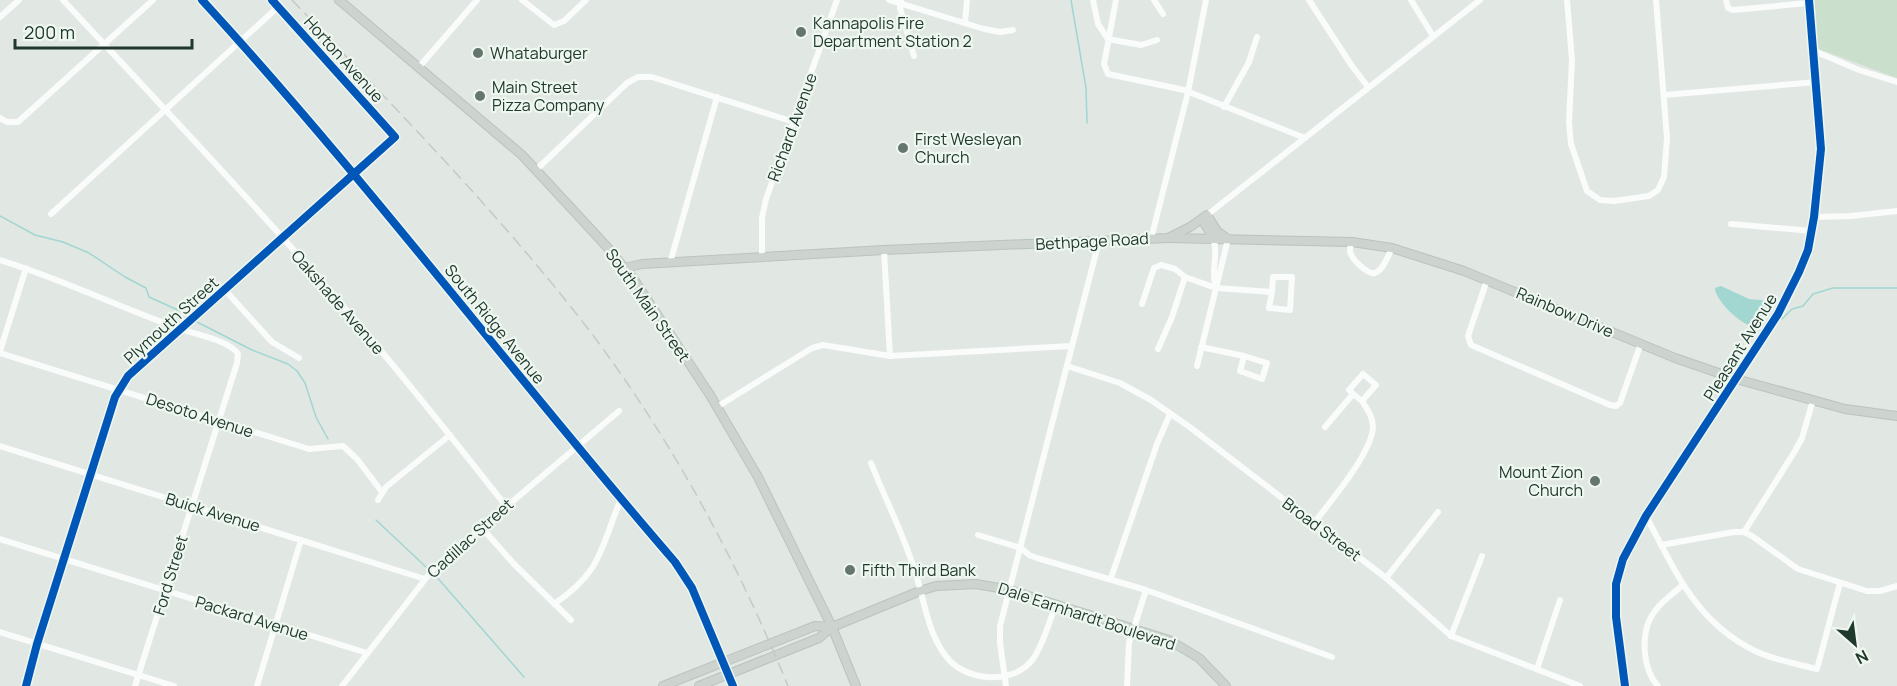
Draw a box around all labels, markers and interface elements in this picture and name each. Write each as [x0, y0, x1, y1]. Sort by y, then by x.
street label: Horton Avenue [299, 11, 389, 107]
scale bar [15, 12, 192, 50]
place label: Kannapolis Fire Department Station 2 [813, 12, 972, 52]
text: 200 m [24, 20, 75, 44]
marker: Kannapolis Fire Department Station 2 [794, 25, 808, 39]
place label: Whataburger [490, 42, 588, 64]
marker: Whataburger [471, 46, 485, 60]
street label: Richard Avenue [762, 70, 822, 184]
place label: Main Street Pizza Company [492, 76, 605, 116]
marker: Main Street Pizza Company [473, 89, 487, 103]
place label: First Wesleyan Church [915, 128, 1021, 168]
marker: First Wesleyan Church [896, 141, 910, 155]
street label: Bethpage Road [1035, 227, 1149, 255]
street label: South Main Street [601, 244, 695, 366]
street label: Oakshade Avenue [286, 245, 390, 359]
street label: South Ridge Avenue [440, 260, 550, 388]
street label: Plymouth Street [119, 272, 223, 368]
street label: Rainbow Drive [1513, 282, 1617, 342]
street label: Pleasant Avenue [1698, 289, 1782, 405]
street label: Desoto Avenue [144, 387, 256, 443]
place label: Mount Zion Church [1499, 461, 1583, 501]
marker: Mount Zion Church [1588, 474, 1602, 488]
street label: Buick Avenue [163, 487, 263, 537]
street label: Broad Street [1278, 492, 1366, 566]
street label: Cadillac Street [422, 493, 518, 583]
street label: Ford Street [147, 532, 193, 618]
place label: Fifth Third Bank [862, 559, 977, 581]
marker: Fifth Third Bank [843, 563, 857, 577]
street label: Dale Earnhardt Boulevard [995, 577, 1179, 655]
street label: Packard Avenue [193, 590, 311, 646]
north arrow [1825, 614, 1885, 674]
text: N [1852, 645, 1872, 670]

